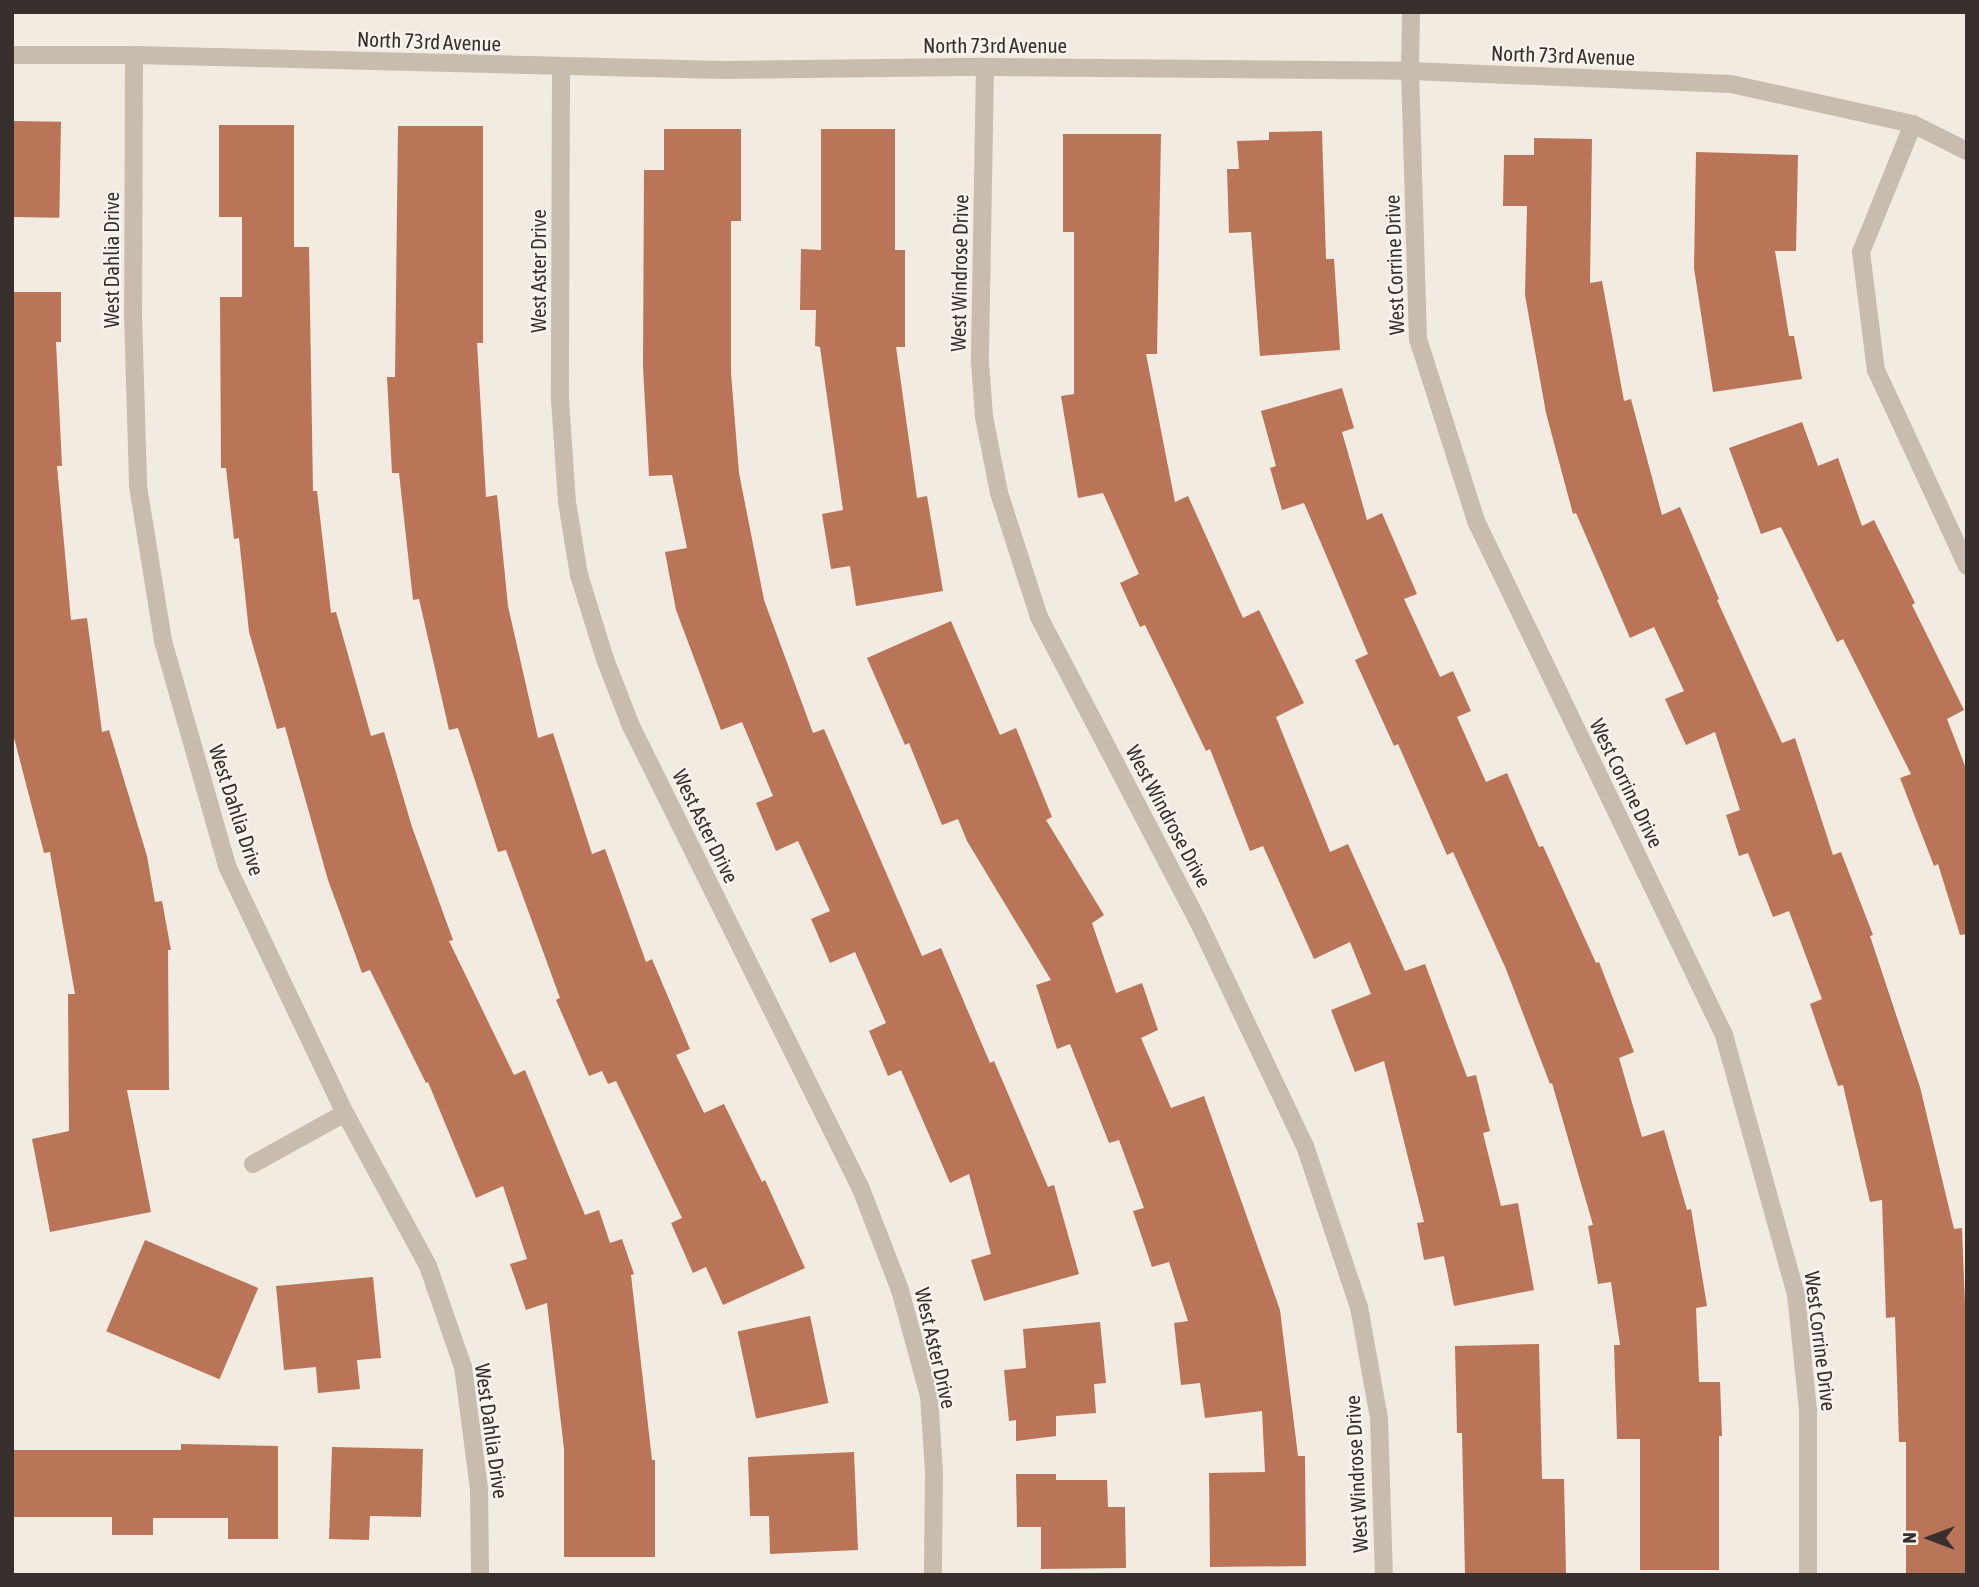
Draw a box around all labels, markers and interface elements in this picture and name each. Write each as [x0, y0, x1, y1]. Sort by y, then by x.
street label: North 73rd Avenue [356, 26, 502, 56]
street label: North 73rd Avenue [923, 32, 1067, 58]
street label: North 73rd Avenue [1490, 40, 1636, 70]
street label: West Dahlia Drive [98, 192, 124, 328]
street label: West Windrose Drive [945, 194, 973, 352]
street label: West Corrine Drive [1379, 194, 1409, 336]
street label: West Aster Drive [525, 209, 551, 333]
street label: West Corrine Drive [1585, 714, 1669, 852]
street label: West Dahlia Drive [204, 741, 270, 879]
street label: West Windrose Drive [1121, 741, 1217, 891]
street label: West Aster Drive [668, 765, 744, 887]
street label: West Corrine Drive [1800, 1270, 1842, 1412]
street label: West Aster Drive [910, 1285, 962, 1411]
street label: West Dahlia Drive [470, 1362, 514, 1500]
street label: West Windrose Drive [1339, 1395, 1373, 1553]
north arrow [1895, 1503, 1965, 1573]
text: N [1898, 1532, 1920, 1544]

